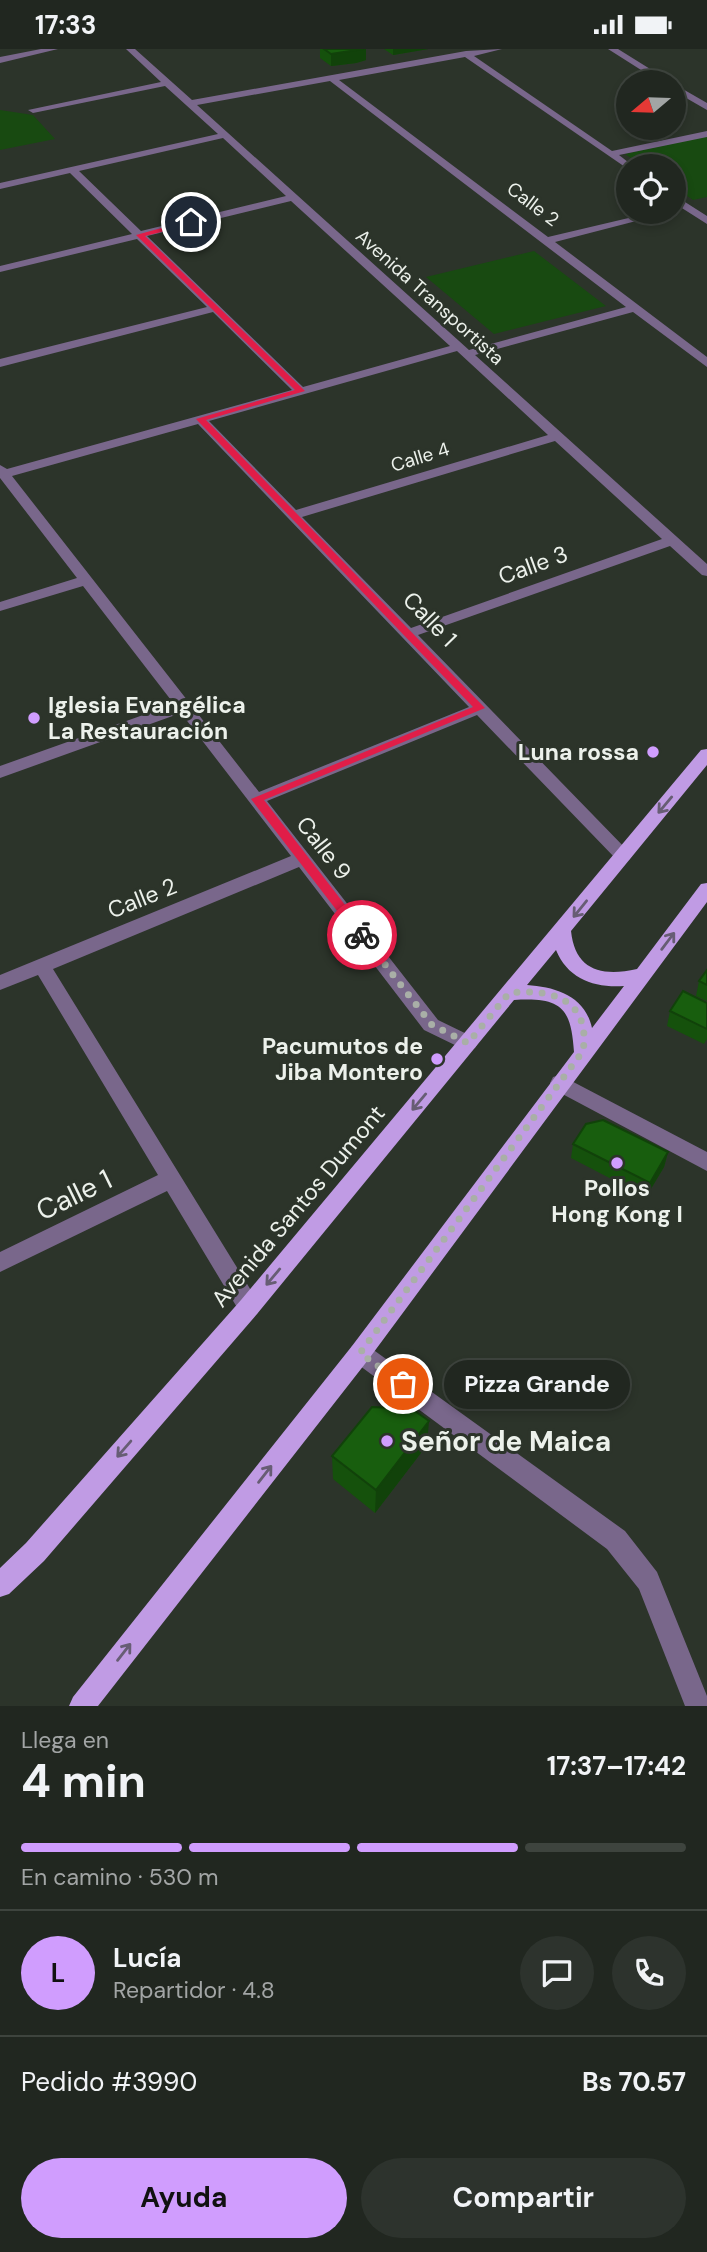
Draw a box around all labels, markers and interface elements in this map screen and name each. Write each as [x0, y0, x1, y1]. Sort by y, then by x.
text: 17:33 [35, 8, 96, 42]
north arrow [616, 70, 686, 140]
map controls [616, 70, 686, 224]
button: locate [616, 154, 686, 224]
street label: Calle 2 [502, 176, 564, 232]
pin [161, 192, 221, 252]
icon: home [172, 203, 210, 241]
street label: Avenida Transportista [351, 224, 509, 370]
street label: Calle 4 [388, 436, 452, 478]
street label: Calle 3 [494, 539, 572, 591]
street label: Calle 1 [396, 585, 464, 653]
place label: Iglesia Evangélica La Restauración [48, 690, 246, 746]
marker: Iglesia Evangélica La Restauración [26, 710, 42, 726]
place label: Luna rossa [518, 737, 639, 767]
marker: Luna rossa [645, 744, 661, 760]
one-way arrow [657, 795, 673, 813]
street label: Calle 9 [290, 810, 358, 886]
street label: Calle 2 [103, 871, 181, 925]
one-way arrow [572, 899, 588, 917]
courier [327, 900, 397, 970]
icon: bike [343, 916, 381, 954]
one-way arrow [660, 931, 675, 950]
place label: Pacumutos de Jiba Montero [262, 1031, 423, 1087]
marker: Pacumutos de Jiba Montero [429, 1051, 445, 1067]
one-way arrow [411, 1093, 427, 1111]
street label: Avenida Santos Dumont [205, 1099, 391, 1313]
marker: Pollos Hong Kong I [609, 1155, 625, 1171]
street label: Calle 1 [30, 1161, 118, 1229]
place label: Pollos Hong Kong I [551, 1173, 683, 1229]
one-way arrow [265, 1268, 281, 1286]
pin [373, 1354, 433, 1414]
callout: Pizza Grande [445, 1359, 630, 1409]
icon: bag [384, 1365, 422, 1403]
text: Pizza Grande [464, 1369, 610, 1399]
place label: Señor de Maica [401, 1423, 611, 1460]
marker: Señor de Maica [379, 1433, 395, 1449]
one-way arrow [116, 1440, 132, 1458]
one-way arrow [257, 1465, 272, 1483]
one-way arrow [116, 1644, 131, 1662]
text: Llega en [21, 1725, 109, 1755]
text: 17:37–17:42 [547, 1749, 686, 1783]
text: 4 min [21, 1751, 146, 1811]
text: En camino · 530 m [21, 1862, 219, 1892]
button: chat [520, 1936, 594, 2010]
button: phone [612, 1936, 686, 2010]
text: Lucía [113, 1941, 181, 1975]
text: L [51, 1956, 65, 1990]
text: Repartidor · 4.8 [113, 1975, 275, 2005]
text: Pedido #3990 [21, 2065, 197, 2099]
text: Bs 70.57 [582, 2065, 686, 2099]
button: Ayuda [21, 2158, 347, 2238]
button: Compartir [361, 2158, 686, 2238]

